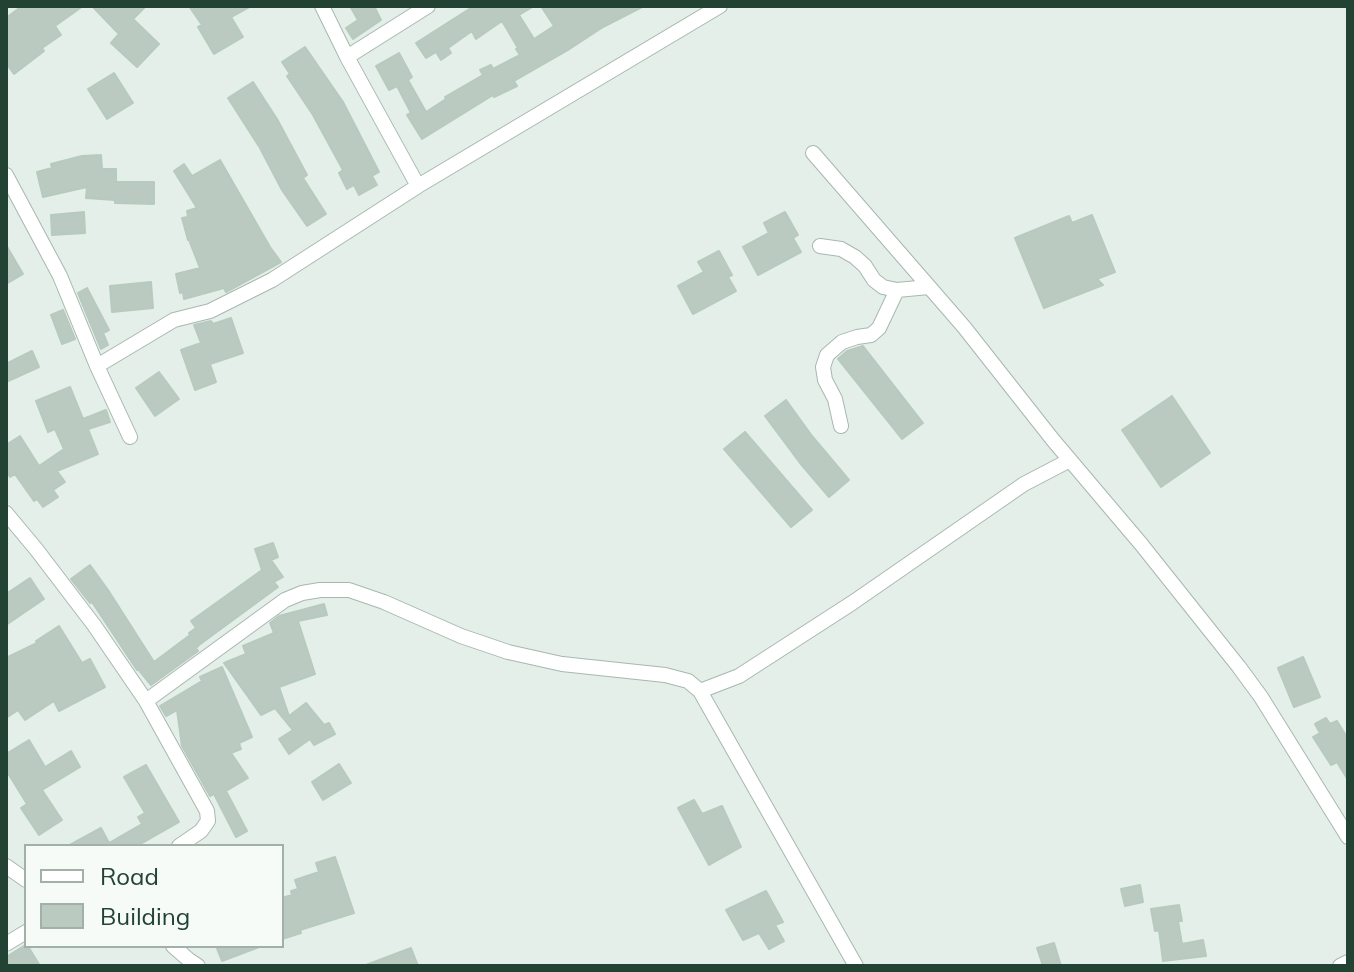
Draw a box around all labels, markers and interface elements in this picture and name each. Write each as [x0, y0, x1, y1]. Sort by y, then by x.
legend [24, 844, 284, 948]
text: Road [100, 861, 159, 891]
text: Building [100, 901, 190, 931]

